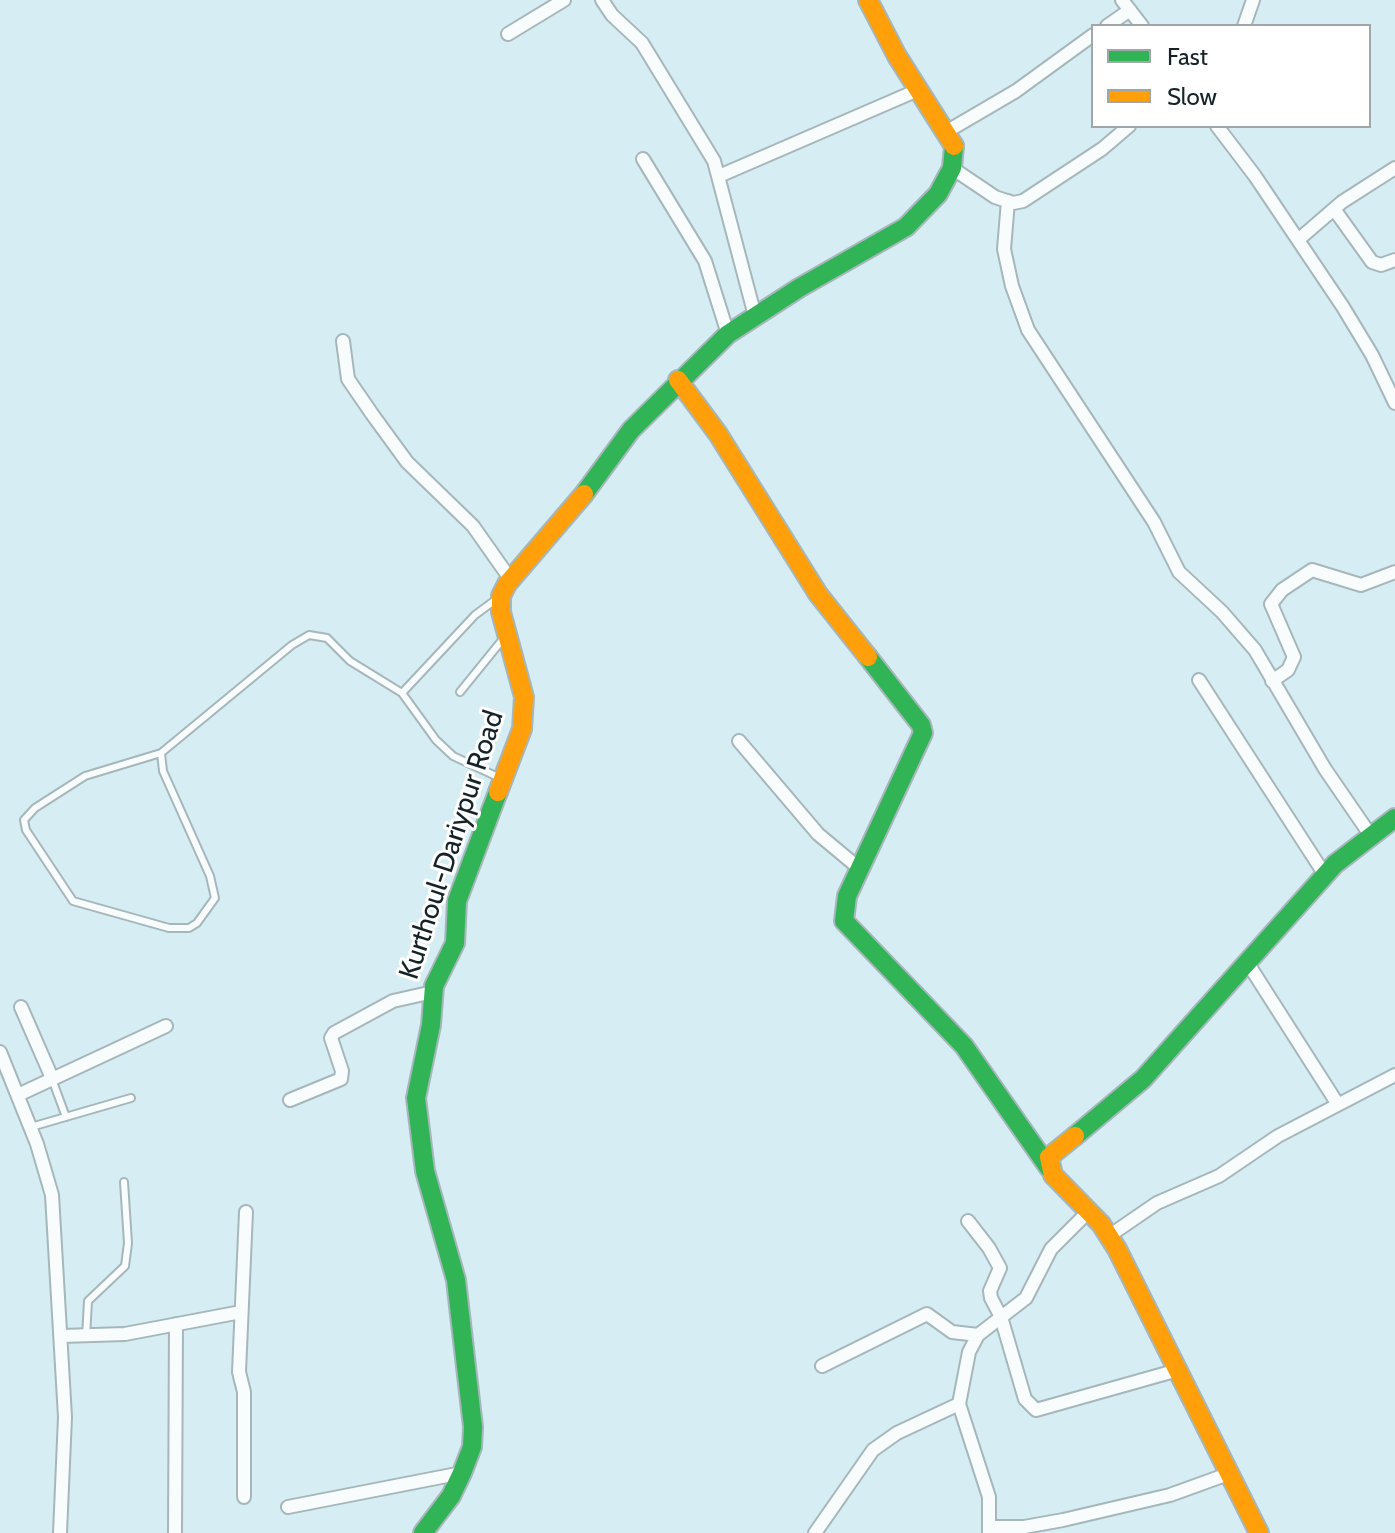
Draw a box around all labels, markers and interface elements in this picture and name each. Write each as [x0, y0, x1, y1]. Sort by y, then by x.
legend [1091, 24, 1371, 128]
text: Fast [1167, 42, 1208, 71]
text: Slow [1167, 82, 1217, 111]
street label: Kurthoul-Dariypur Road [393, 706, 511, 984]

